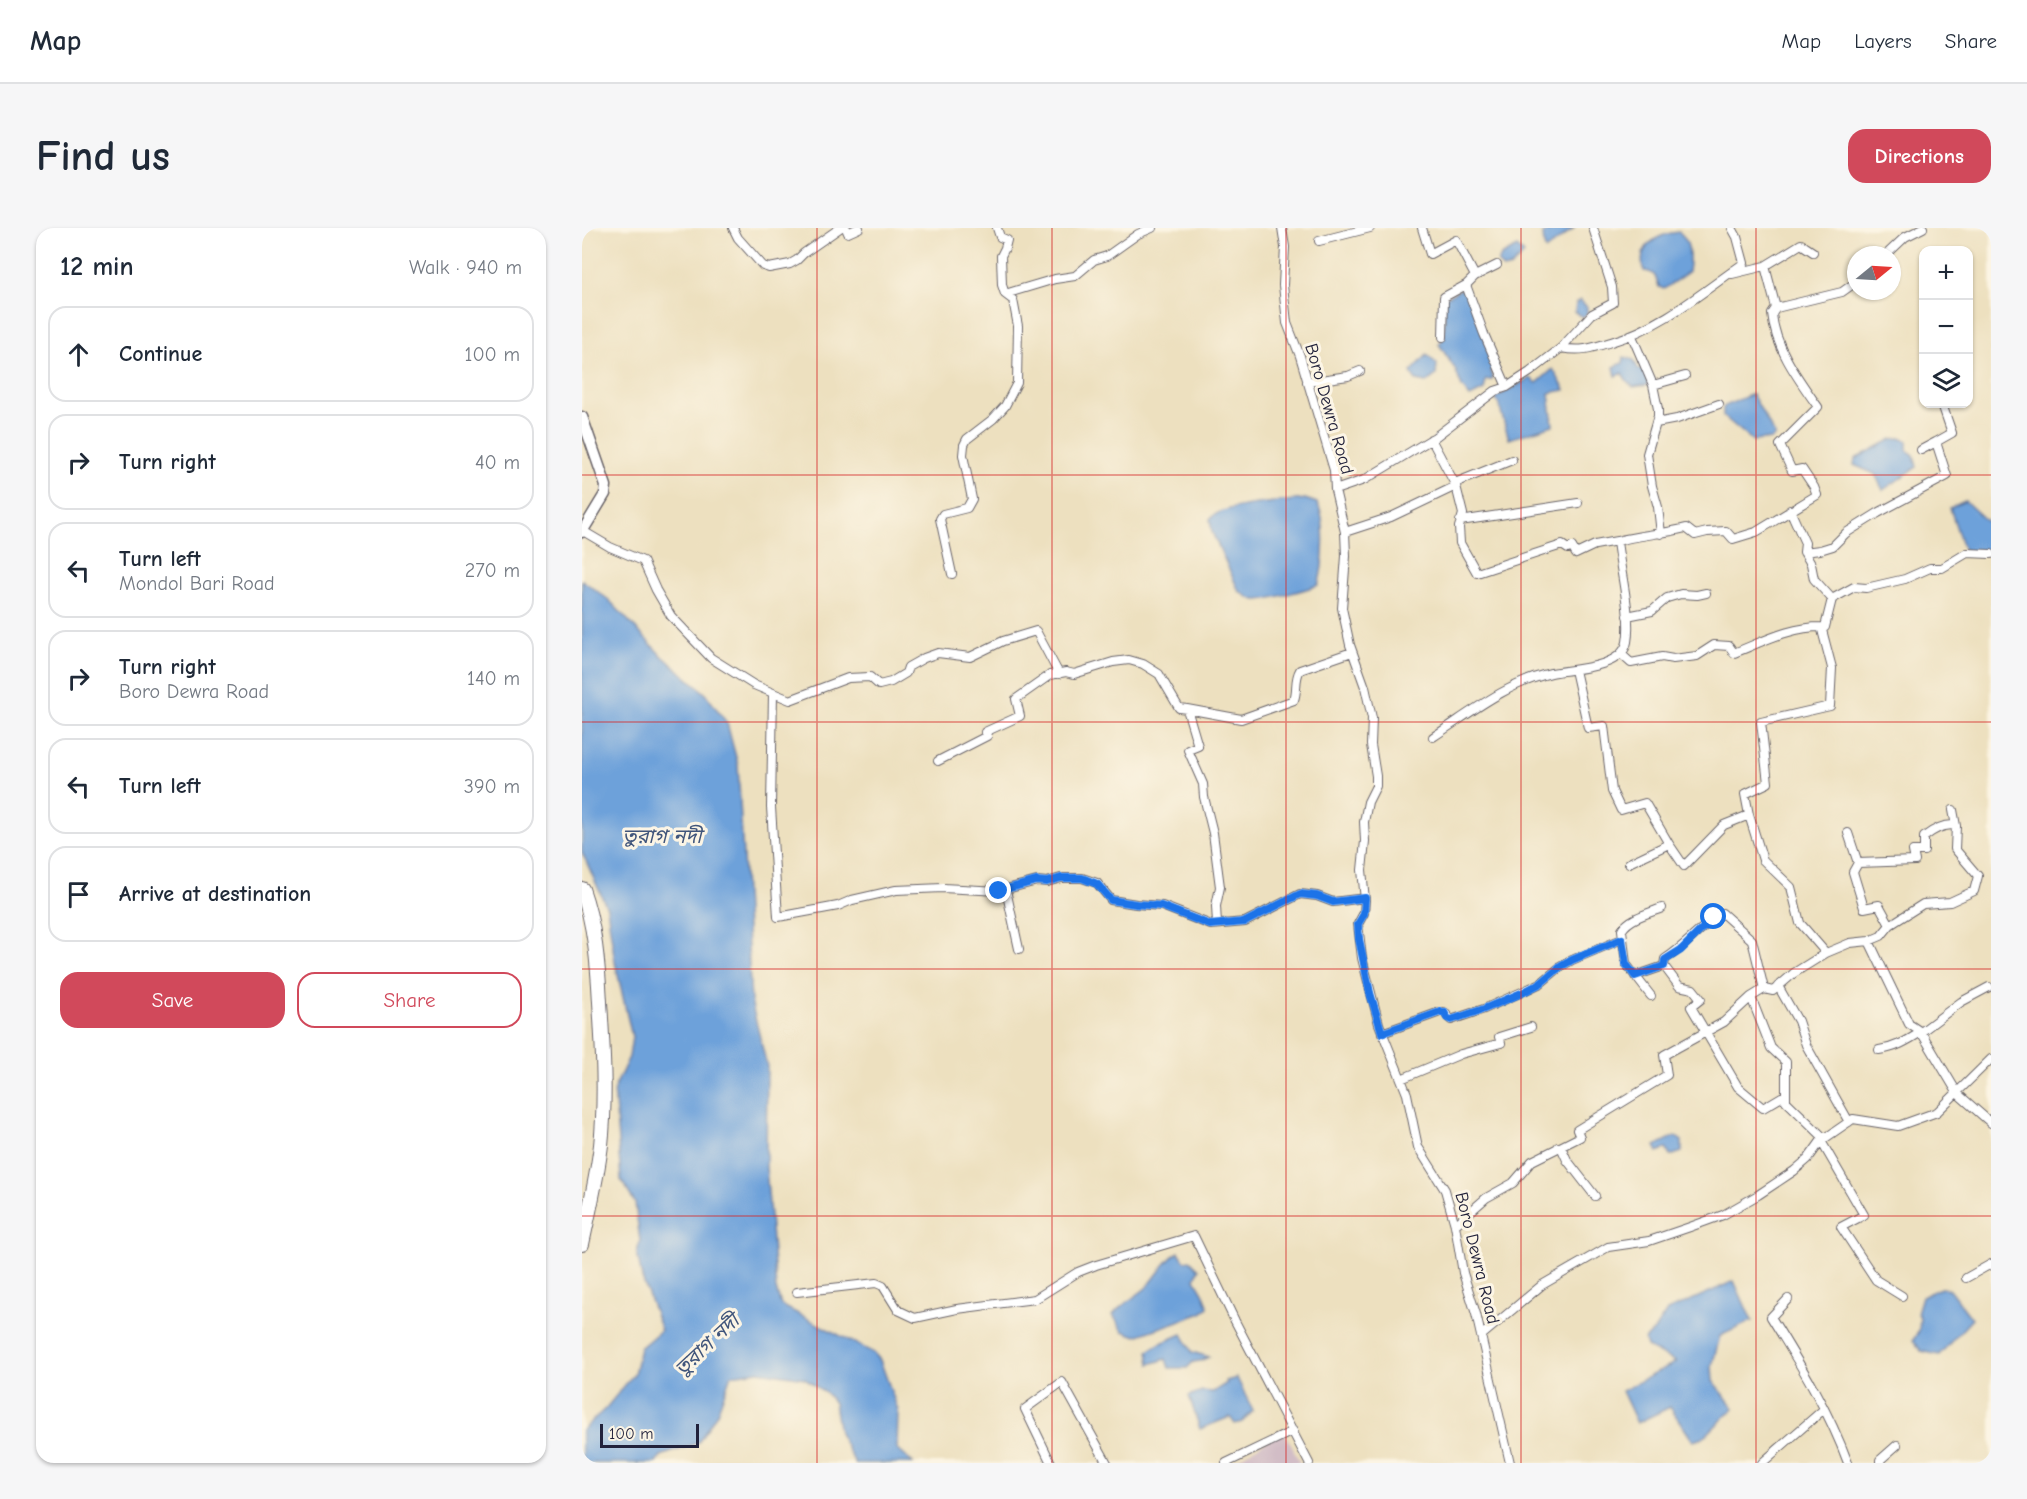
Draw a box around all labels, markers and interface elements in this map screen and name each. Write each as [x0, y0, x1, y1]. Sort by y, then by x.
text: Map [30, 25, 81, 57]
text: Map [1782, 29, 1821, 53]
text: Layers [1854, 29, 1912, 53]
text: Share [1945, 29, 1997, 53]
button: Directions [1848, 129, 1991, 183]
text: Find us [36, 132, 170, 181]
north arrow [1847, 246, 1901, 300]
map controls [1919, 246, 1973, 408]
button: + [1919, 246, 1973, 300]
text: 12 min [60, 252, 134, 282]
text: Walk · 940 m [409, 256, 522, 279]
button: − [1919, 300, 1973, 354]
icon: ahead [62, 338, 95, 371]
text: Continue [119, 341, 202, 367]
street label: Boro Dewra Road [1300, 341, 1358, 477]
text: 100 m [465, 343, 520, 366]
button: layers [1919, 354, 1973, 408]
icon: right [62, 446, 95, 479]
text: Turn right [119, 449, 216, 475]
text: 40 m [475, 451, 520, 474]
text: Turn left [119, 546, 201, 572]
icon: left [62, 554, 95, 587]
text: 270 m [465, 559, 520, 582]
text: Mondol Bari Road [119, 572, 275, 595]
text: Turn right [119, 654, 216, 680]
icon: right [62, 662, 95, 695]
text: 140 m [467, 667, 520, 690]
text: Boro Dewra Road [119, 680, 269, 703]
icon: left [62, 770, 95, 803]
text: Turn left [119, 773, 201, 799]
text: 390 m [464, 775, 520, 798]
water label: তুরাগ নদী [622, 824, 705, 848]
route end [985, 877, 1011, 903]
icon: arrive [62, 878, 95, 911]
text: Arrive at destination [119, 881, 311, 907]
route start [1700, 903, 1726, 929]
button: Save [60, 972, 285, 1028]
button: Share [297, 972, 522, 1028]
street label: Boro Dewra Road [1450, 1190, 1504, 1326]
water label: তুরাগ নদী [669, 1306, 747, 1380]
scale bar [600, 1421, 699, 1448]
text: 100 m [609, 1425, 653, 1443]

